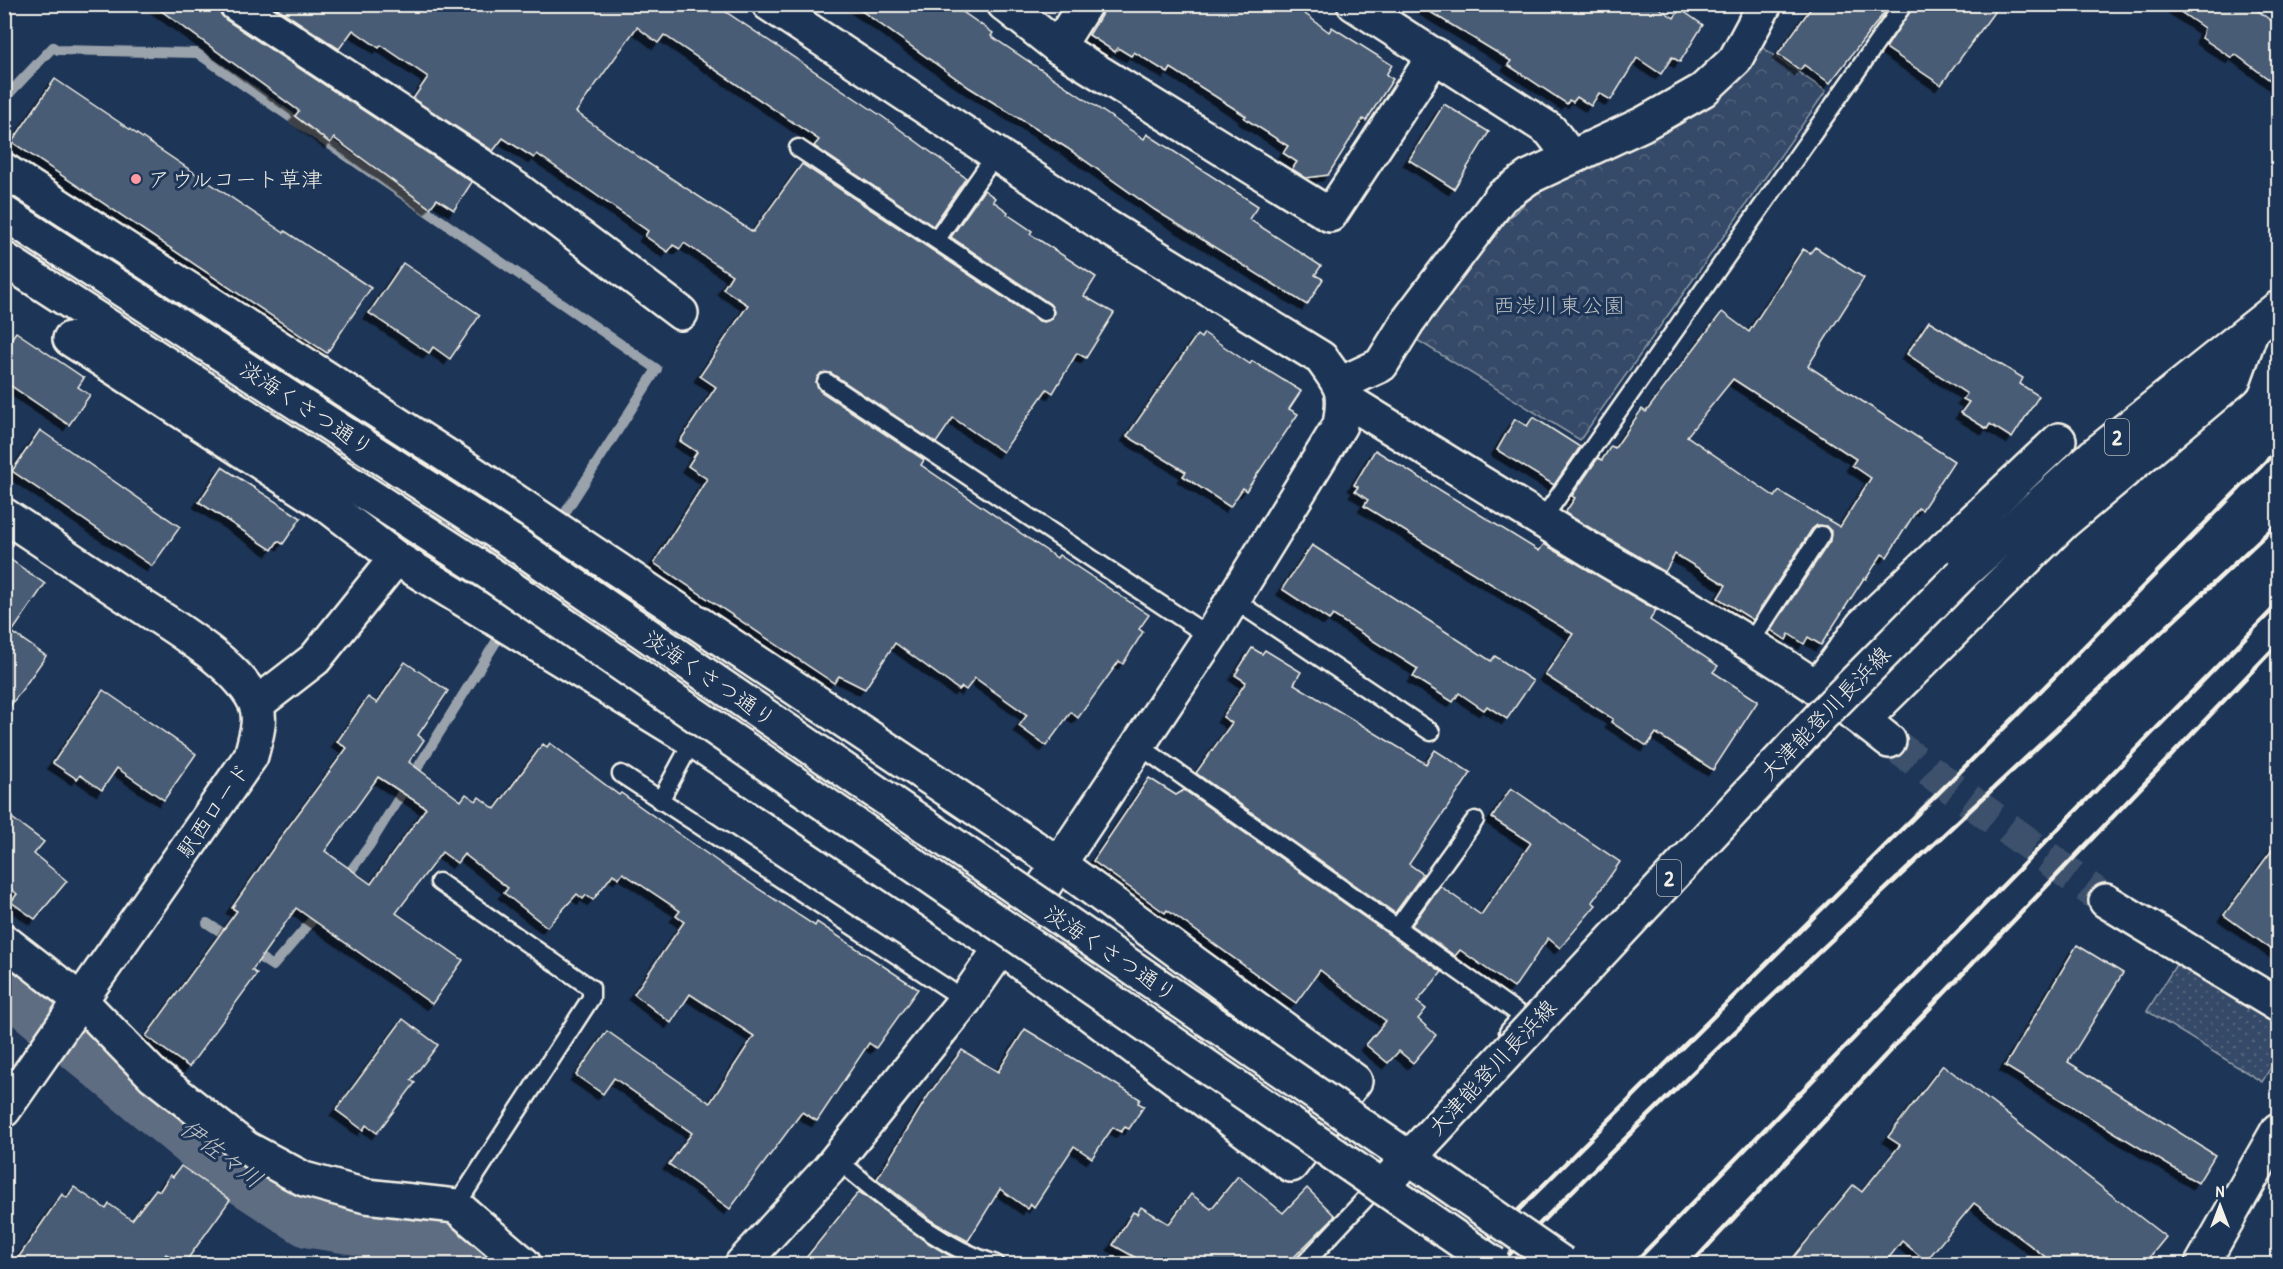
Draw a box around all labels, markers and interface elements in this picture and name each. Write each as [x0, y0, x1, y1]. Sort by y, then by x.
place label: アウルコート草津 [148, 164, 323, 194]
marker: アウルコート草津 [129, 172, 143, 186]
park label: 西渋川東公園 [1493, 290, 1625, 320]
street label: 淡海くさつ通り [234, 353, 380, 463]
road number: 2 [2105, 419, 2129, 455]
street label: 淡海くさつ通り [638, 623, 782, 733]
street label: 大津能登川長浜線 [1753, 639, 1897, 787]
street label: 駅西ロード [169, 756, 257, 864]
road number: 2 [1657, 860, 1681, 896]
street label: 淡海くさつ通り [1039, 898, 1183, 1008]
street label: 大津能登川長浜線 [1421, 992, 1563, 1142]
water label: 伊佐々川 [174, 1111, 270, 1195]
north arrow [2190, 1176, 2250, 1236]
text: N [2216, 1180, 2225, 1202]

